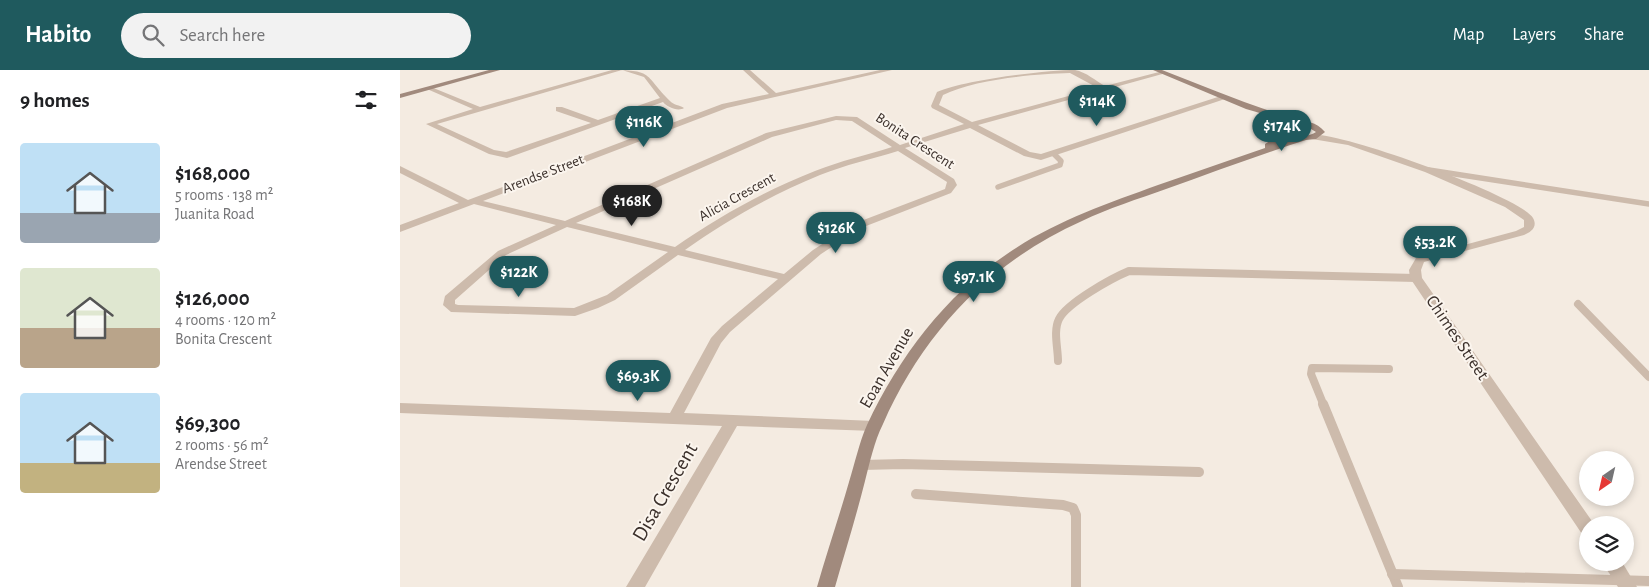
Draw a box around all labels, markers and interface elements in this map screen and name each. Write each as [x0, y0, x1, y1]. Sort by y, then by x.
search box [121, 13, 471, 58]
icon: search [139, 21, 167, 49]
text: Habito [25, 23, 91, 47]
text: Search here [179, 26, 265, 45]
text: Map [1453, 26, 1484, 44]
text: Layers [1512, 26, 1556, 44]
text: Share [1584, 26, 1624, 44]
pin: $114K [1062, 85, 1132, 127]
icon: filters [352, 86, 380, 114]
text: 9 homes [20, 90, 90, 111]
text: $114K [1079, 93, 1115, 109]
pin: $116K [609, 106, 679, 148]
pin: $174K [1247, 109, 1317, 152]
street label: Bonita Crescent [873, 110, 957, 172]
text: $116K [626, 114, 662, 130]
text: $174K [1263, 118, 1301, 134]
street label: Arendse Street [500, 152, 586, 196]
icon: home [60, 163, 120, 223]
text: $168,000 [175, 163, 250, 184]
street label: Alicia Crescent [696, 170, 778, 224]
pin: $168K [597, 184, 667, 227]
text: 5 rooms · 138 m² [175, 187, 273, 203]
text: $168K [613, 193, 651, 209]
text: Juanita Road [175, 206, 254, 222]
pin: $126K [801, 212, 871, 254]
text: $126K [817, 220, 855, 236]
pin: $53.2K [1394, 226, 1476, 268]
text: $53.2K [1414, 234, 1456, 250]
pin: $122K [484, 256, 554, 298]
pin: $97.1K [933, 260, 1015, 303]
text: $122K [500, 264, 538, 280]
text: $97.1K [954, 269, 994, 285]
icon: home [60, 288, 120, 348]
text: $126,000 [175, 288, 250, 309]
street label: Chimes Street [1422, 292, 1492, 384]
text: 4 rooms · 120 m² [175, 312, 276, 328]
street label: Eoan Avenue [857, 325, 917, 411]
text: Bonita Crescent [175, 331, 272, 347]
pin: $69.3K [597, 360, 679, 402]
text: $69.3K [617, 368, 659, 384]
icon: home [60, 413, 120, 473]
text: $69,300 [175, 413, 240, 434]
text: 2 rooms · 56 m² [175, 437, 269, 453]
street label: Disa Crescent [629, 439, 702, 545]
north arrow [1579, 451, 1634, 506]
map controls [1579, 451, 1634, 571]
text: Arendse Street [175, 456, 267, 472]
button: layers [1579, 516, 1634, 571]

